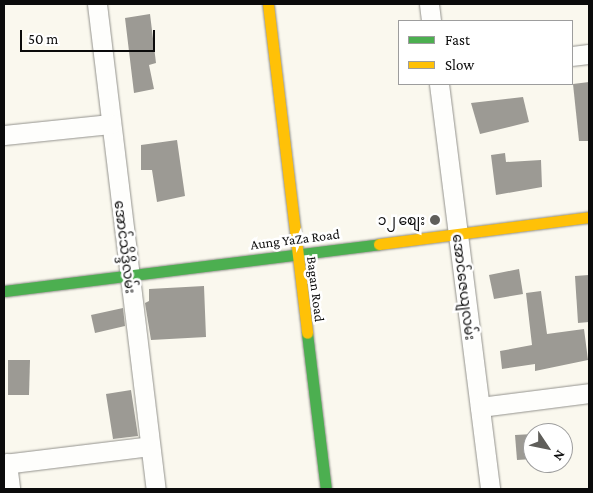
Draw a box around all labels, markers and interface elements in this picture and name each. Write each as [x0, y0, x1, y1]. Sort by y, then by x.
scale bar [22, 20, 158, 52]
legend [398, 20, 573, 85]
text: 50 m [28, 31, 58, 47]
text: Fast [445, 32, 470, 48]
text: Slow [445, 57, 474, 73]
street label: အောင်သိဒ္ဒိလမ်း [111, 199, 139, 295]
place label: ၁၂ စျေး [378, 212, 425, 228]
marker: ၁၂ စျေး [429, 214, 441, 226]
street label: Aung YaZa Road [249, 225, 341, 253]
street label: အောင်ဇေယျလမ်း [449, 233, 479, 341]
street label: Bagan Road [304, 255, 328, 323]
north arrow [523, 423, 573, 473]
text: N [550, 447, 569, 464]

